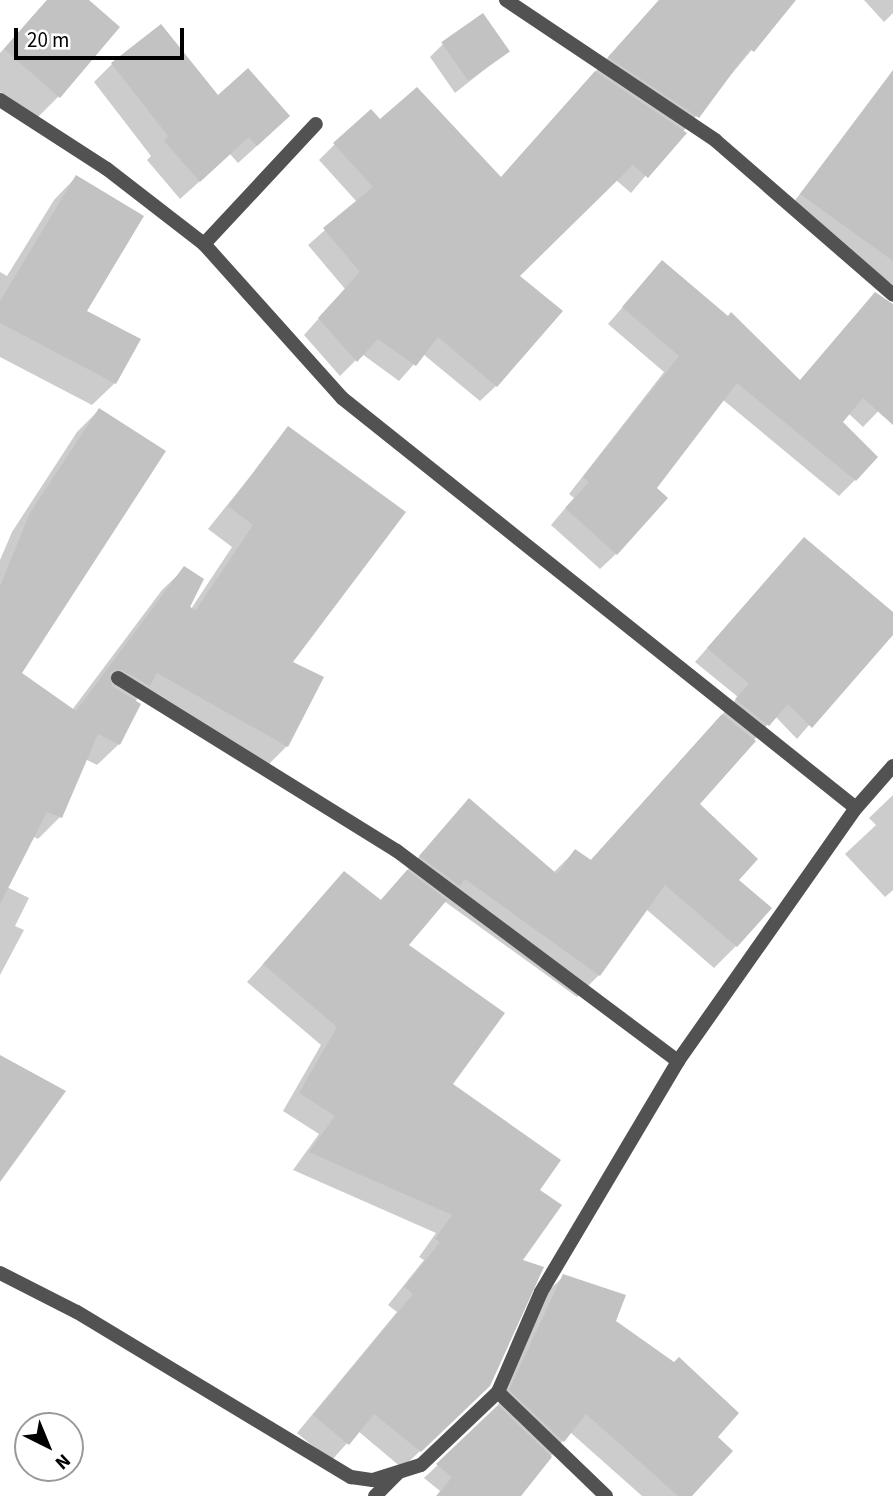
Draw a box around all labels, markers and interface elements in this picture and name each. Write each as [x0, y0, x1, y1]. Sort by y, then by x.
scale bar [18, 14, 187, 58]
text: 20 m [27, 25, 69, 55]
north arrow [14, 1412, 84, 1482]
text: N [48, 1447, 76, 1475]

